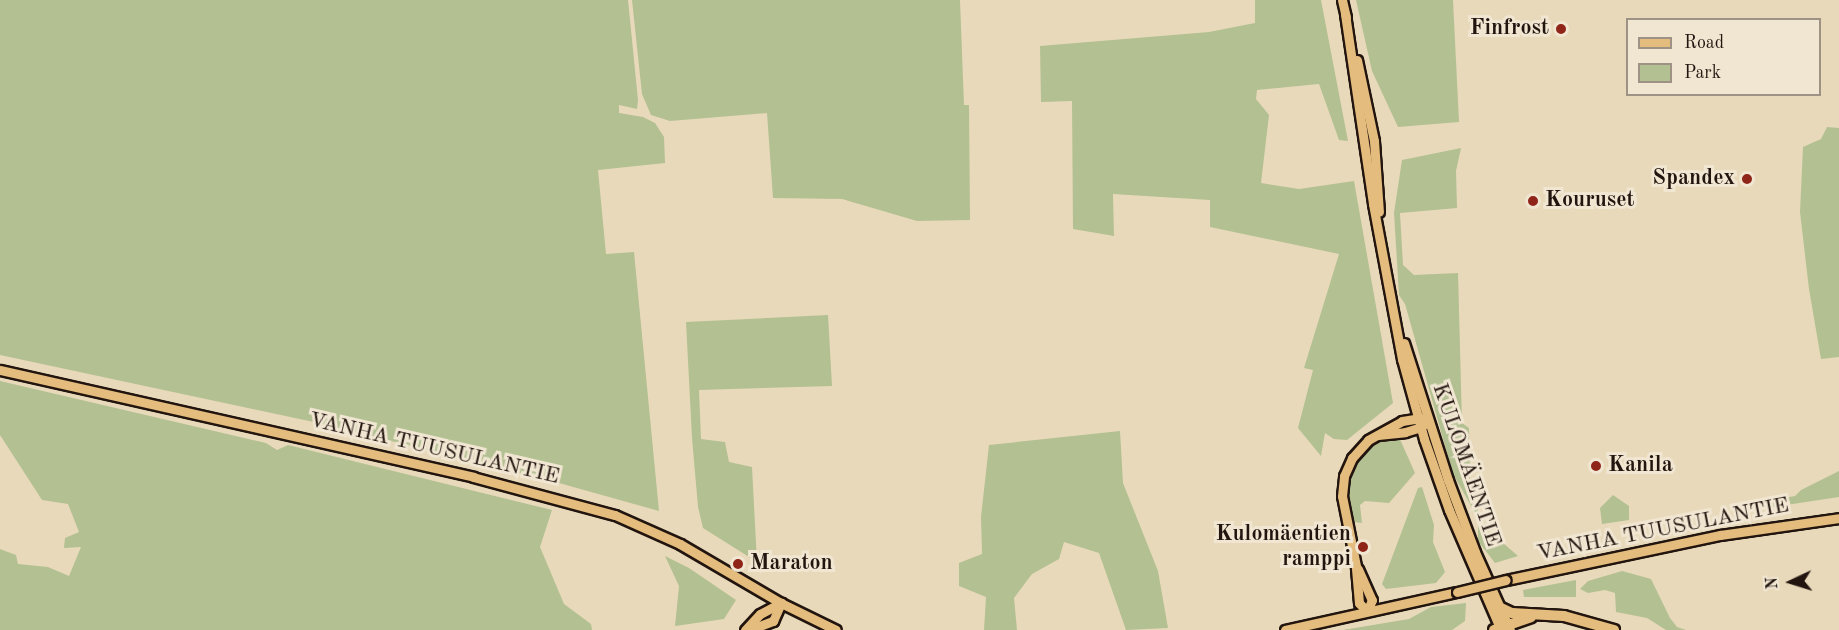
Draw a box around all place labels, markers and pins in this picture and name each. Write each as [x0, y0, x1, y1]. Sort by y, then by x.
place label: Finfrost [1470, 16, 1549, 42]
marker: Finfrost [1554, 22, 1568, 36]
place label: Spandex [1652, 166, 1735, 192]
marker: Spandex [1740, 172, 1754, 186]
place label: Kouruset [1545, 188, 1635, 214]
marker: Kouruset [1526, 194, 1540, 208]
place label: Kanila [1608, 453, 1673, 479]
marker: Kanila [1589, 459, 1603, 473]
place label: Kulomäentien ramppi [1216, 521, 1351, 572]
marker: Kulomäentien ramppi [1356, 540, 1370, 554]
place label: Maraton [750, 551, 833, 577]
marker: Maraton [731, 557, 745, 571]

